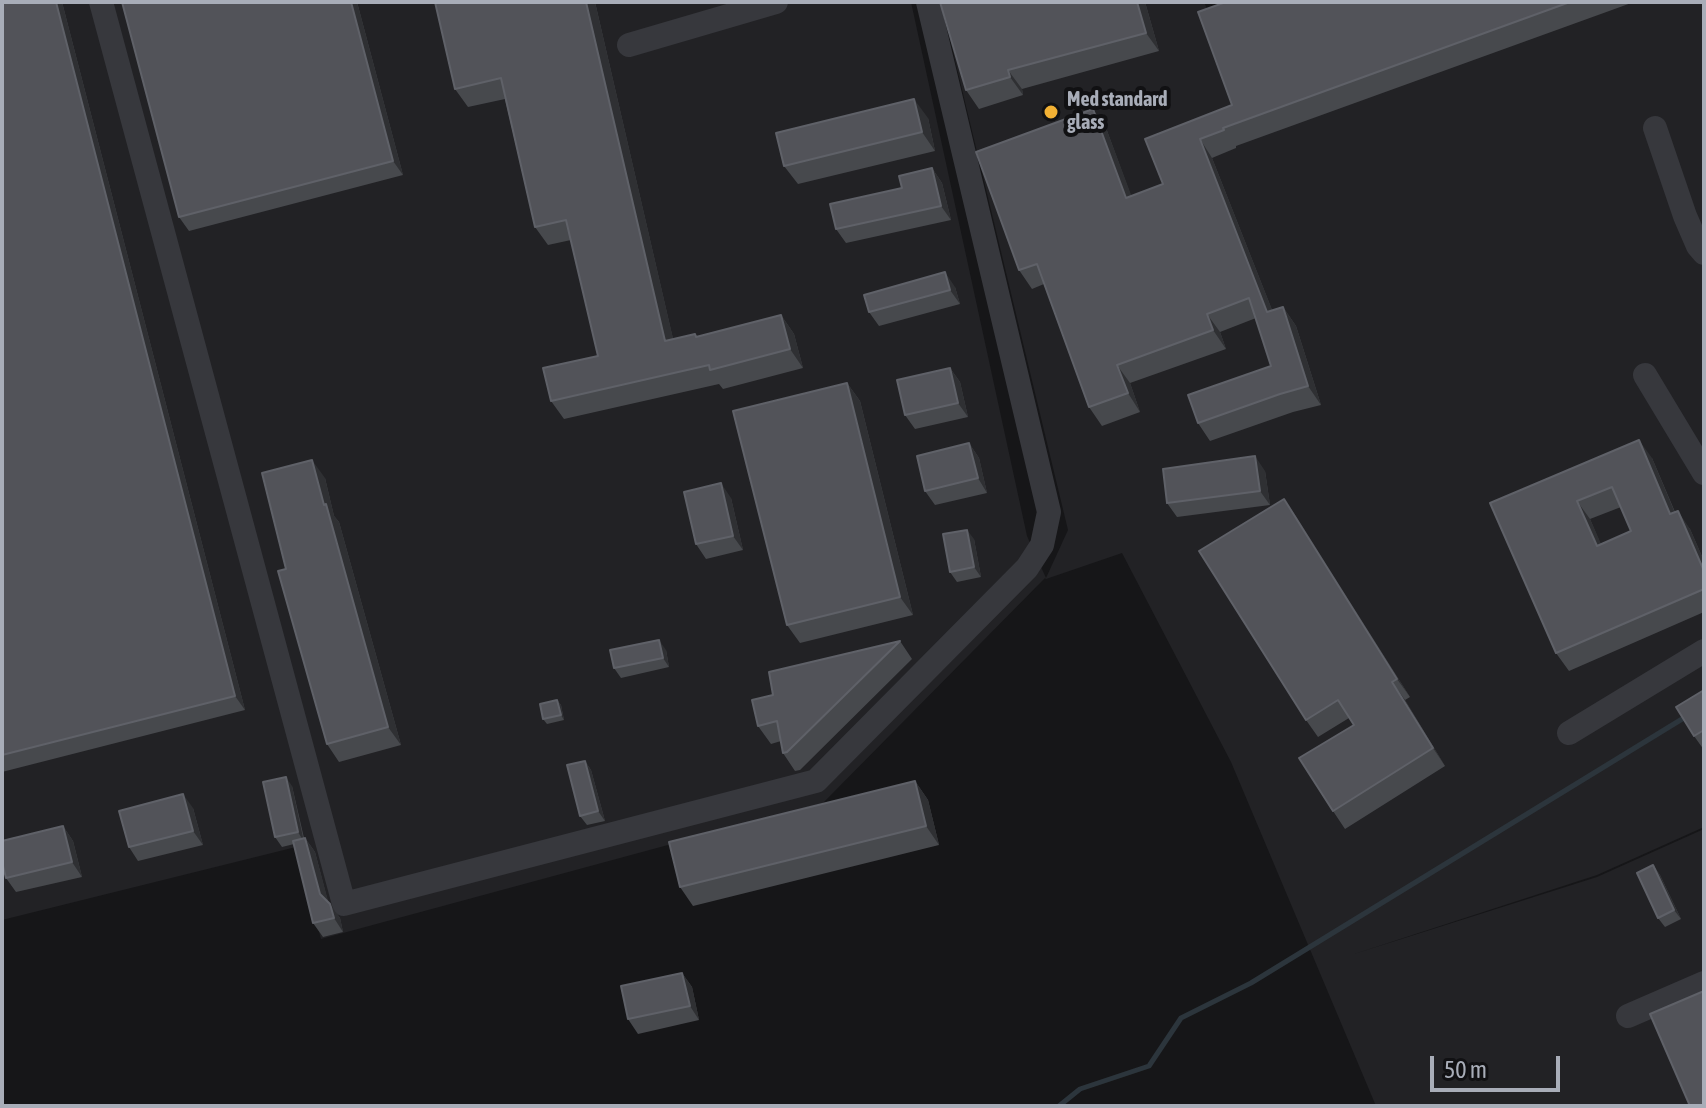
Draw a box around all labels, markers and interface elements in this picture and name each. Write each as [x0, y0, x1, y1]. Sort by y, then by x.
place label: Med standard glass [1067, 88, 1168, 135]
marker: Med standard glass [1042, 103, 1060, 121]
scale bar [1434, 1040, 1564, 1090]
text: 50 m [1444, 1056, 1487, 1083]

